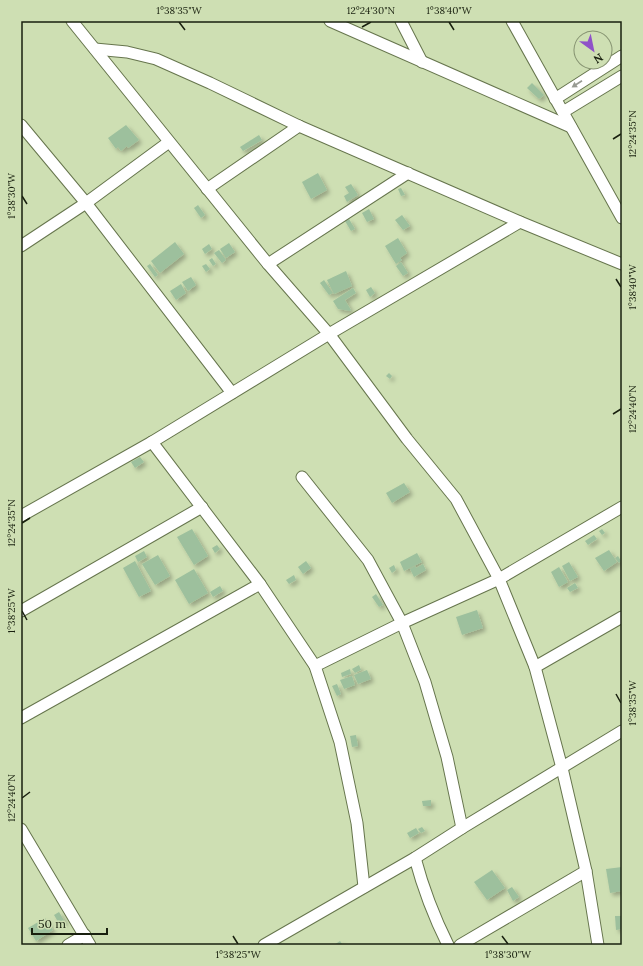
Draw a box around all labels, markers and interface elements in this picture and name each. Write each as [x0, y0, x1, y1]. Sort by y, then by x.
text: 1°38'35"W [156, 4, 203, 17]
text: 12°24'30"N [347, 4, 396, 17]
text: 1°38'40"W [426, 4, 473, 17]
north arrow [573, 30, 613, 70]
text: N [591, 50, 606, 67]
one-way arrow [571, 81, 583, 88]
text: 12°24'35"N [626, 110, 639, 158]
text: 1°38'30"W [5, 172, 18, 219]
text: 1°38'40"W [626, 263, 639, 310]
text: 12°24'40"N [626, 385, 639, 433]
text: 12°24'35"N [5, 499, 18, 547]
text: 1°38'25"W [5, 587, 18, 634]
text: 1°38'35"W [626, 679, 639, 726]
text: 12°24'40"N [5, 774, 18, 822]
scale bar [32, 910, 107, 936]
text: 50 m [38, 916, 66, 931]
text: 1°38'25"W [215, 948, 262, 961]
text: 1°38'30"W [485, 948, 532, 961]

